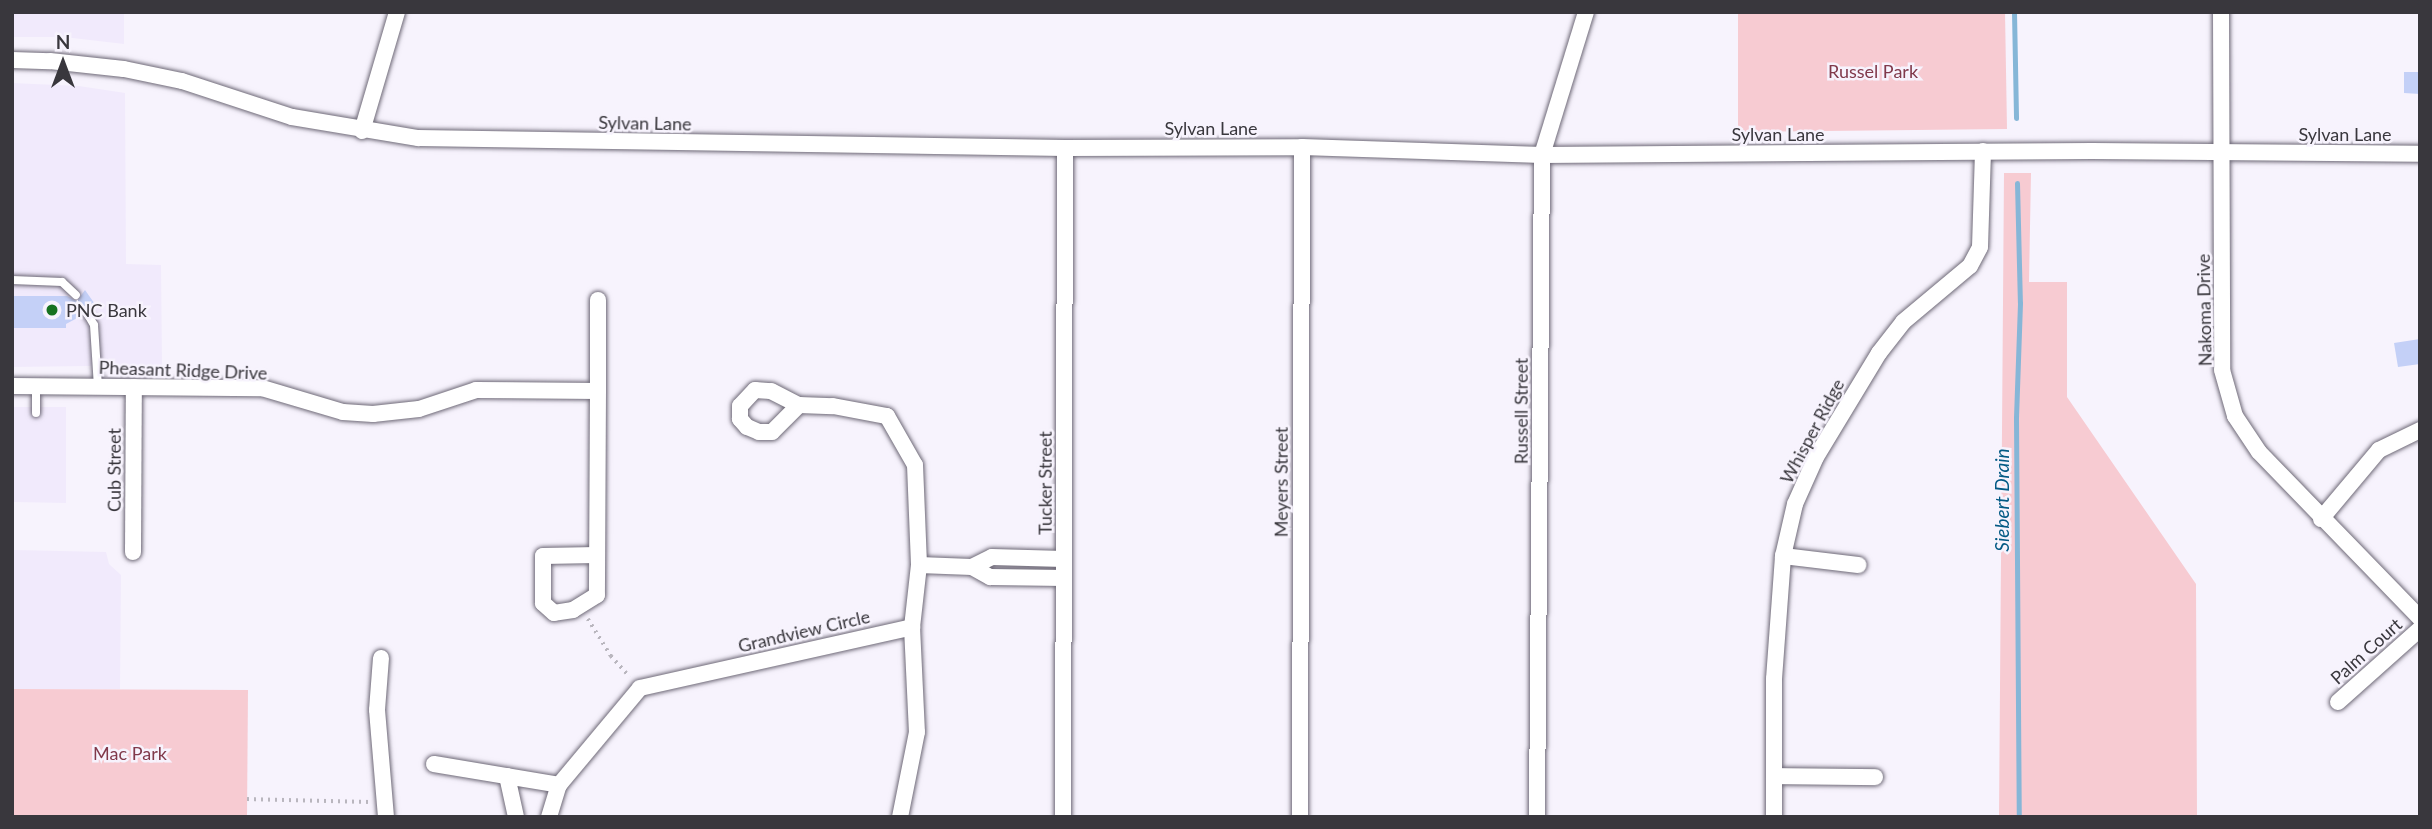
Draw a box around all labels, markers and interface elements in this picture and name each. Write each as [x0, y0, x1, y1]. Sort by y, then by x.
north arrow [28, 28, 98, 98]
text: N [56, 30, 70, 53]
park label: Russel Park [1828, 60, 1918, 82]
street label: Sylvan Lane [598, 111, 692, 135]
street label: Sylvan Lane [1164, 117, 1258, 139]
street label: Sylvan Lane [1731, 123, 1825, 145]
street label: Sylvan Lane [2298, 123, 2392, 145]
street label: Nakoma Drive [2192, 254, 2216, 366]
place label: PNC Bank [66, 299, 147, 321]
marker: PNC Bank [44, 302, 60, 318]
street label: Pheasant Ridge Drive [98, 356, 268, 384]
street label: Russell Street [1510, 358, 1532, 464]
street label: Whisper Ridge [1775, 375, 1849, 487]
street label: Meyers Street [1270, 427, 1292, 537]
street label: Cub Street [103, 428, 125, 512]
street label: Tucker Street [1034, 431, 1056, 535]
water label: Siebert Drain [1991, 448, 2013, 552]
street label: Grandview Circle [736, 605, 872, 657]
street label: Palm Court [2326, 613, 2406, 689]
park label: Mac Park [93, 742, 167, 764]

